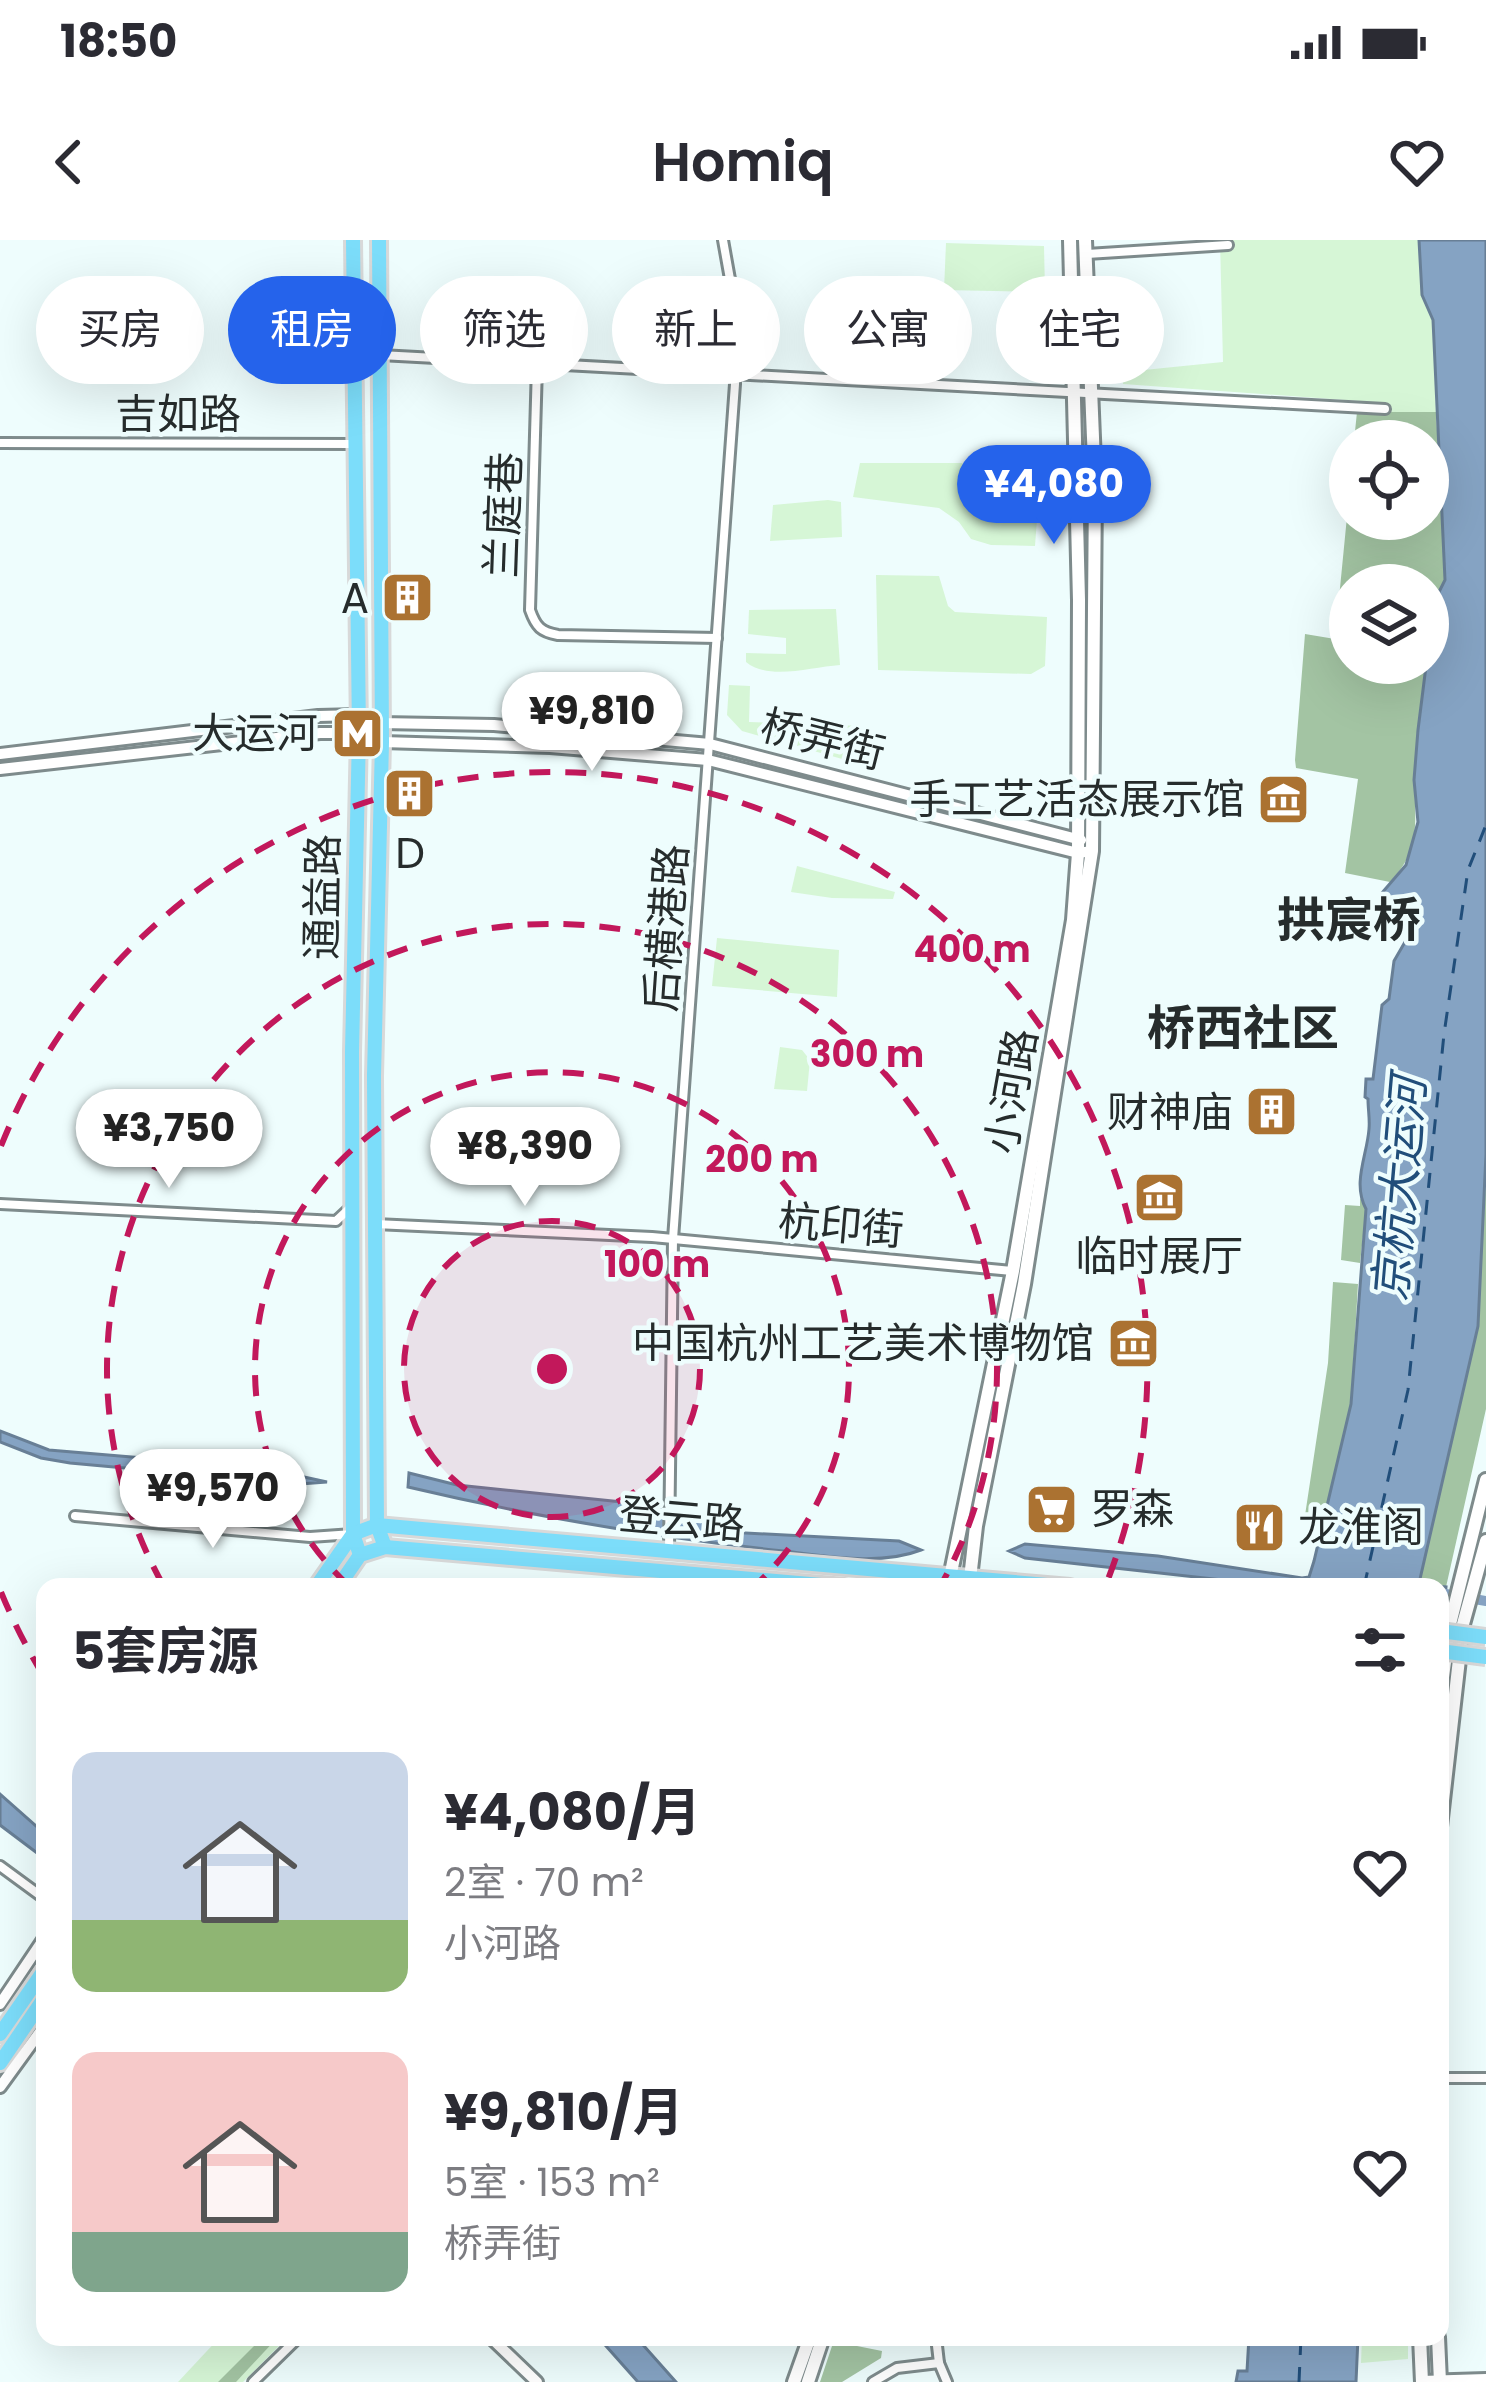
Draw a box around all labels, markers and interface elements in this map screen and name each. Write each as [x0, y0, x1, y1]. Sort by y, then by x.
text: 18:50 [60, 10, 177, 73]
text: Homiq [652, 124, 834, 200]
icon: back [36, 129, 102, 195]
icon: heart [1384, 129, 1450, 195]
chip: 买房 [36, 276, 204, 384]
chip: 租房 [228, 276, 396, 384]
chip: 筛选 [420, 276, 588, 384]
chip: 新上 [612, 276, 780, 384]
chip: 公寓 [804, 276, 972, 384]
chip: 住宅 [996, 276, 1164, 384]
street label: 吉如路 [115, 385, 241, 444]
map controls [1329, 420, 1449, 684]
button: locate [1329, 420, 1449, 540]
pin: ¥4,080 [956, 445, 1152, 547]
street label: 兰庭巷 [472, 451, 535, 579]
text: ¥4,080 [984, 456, 1124, 511]
button: layers [1329, 564, 1449, 684]
place label: A [341, 569, 369, 628]
building icon: A [380, 570, 436, 626]
pin: ¥9,810 [494, 672, 690, 774]
text: ¥9,810 [529, 683, 655, 738]
street label: 桥弄街 [755, 696, 891, 783]
place label: 大运河 [192, 704, 318, 763]
metro station icon: 大运河 [329, 705, 385, 761]
building icon: D [382, 766, 438, 822]
place label: 手工艺活态展示馆 [909, 770, 1245, 829]
museum icon: 手工艺活态展示馆 [1256, 771, 1312, 827]
place label: D [395, 824, 425, 883]
street label: 通益路 [292, 833, 353, 961]
street label: 后横港路 [631, 842, 702, 1014]
district label: 拱宸桥 [1277, 887, 1421, 954]
text: 400 m [913, 924, 1031, 975]
district label: 桥西社区 [1147, 995, 1339, 1062]
street label: 小河路 [971, 1024, 1051, 1158]
text: 300 m [810, 1029, 924, 1080]
water label: 京杭大运河 [1358, 1066, 1441, 1304]
place label: 财神庙 [1107, 1083, 1233, 1142]
building icon: 财神庙 [1244, 1084, 1300, 1140]
pin: ¥3,750 [71, 1089, 267, 1191]
text: ¥3,750 [103, 1100, 235, 1155]
pin: ¥8,390 [427, 1107, 623, 1209]
text: ¥8,390 [457, 1118, 593, 1173]
text: 200 m [705, 1134, 819, 1185]
museum icon: 临时展厅 [1131, 1169, 1187, 1225]
street label: 杭印街 [776, 1191, 906, 1260]
place label: 临时展厅 [1075, 1227, 1243, 1286]
text: 100 m [604, 1239, 710, 1290]
place label: 中国杭州工艺美术博物馆 [632, 1314, 1094, 1373]
museum icon: 中国杭州工艺美术博物馆 [1105, 1315, 1161, 1371]
centre of rings [531, 1348, 573, 1390]
pin: ¥9,570 [115, 1449, 311, 1551]
text: ¥9,570 [147, 1460, 280, 1515]
place label: 罗森 [1090, 1480, 1174, 1539]
supermarket icon: 罗森 [1023, 1481, 1079, 1537]
street label: 登云路 [617, 1485, 747, 1554]
place label: 龙淮阁 [1298, 1498, 1424, 1557]
restaurant icon: 龙淮阁 [1231, 1499, 1287, 1555]
text: 5套房源 [72, 1615, 258, 1687]
icon: filters [1347, 1617, 1413, 1683]
text: ¥4,080/月 [444, 1776, 701, 1848]
icon: home [168, 1800, 312, 1944]
icon: heart [1347, 1839, 1413, 1905]
text: 2室 · 70 m² [444, 1855, 644, 1910]
text: 小河路 [444, 1916, 561, 1971]
text: ¥9,810/月 [444, 2076, 684, 2148]
icon: home [168, 2100, 312, 2244]
icon: heart [1347, 2139, 1413, 2205]
text: 5室 · 153 m² [444, 2155, 660, 2210]
text: 桥弄街 [444, 2216, 561, 2271]

